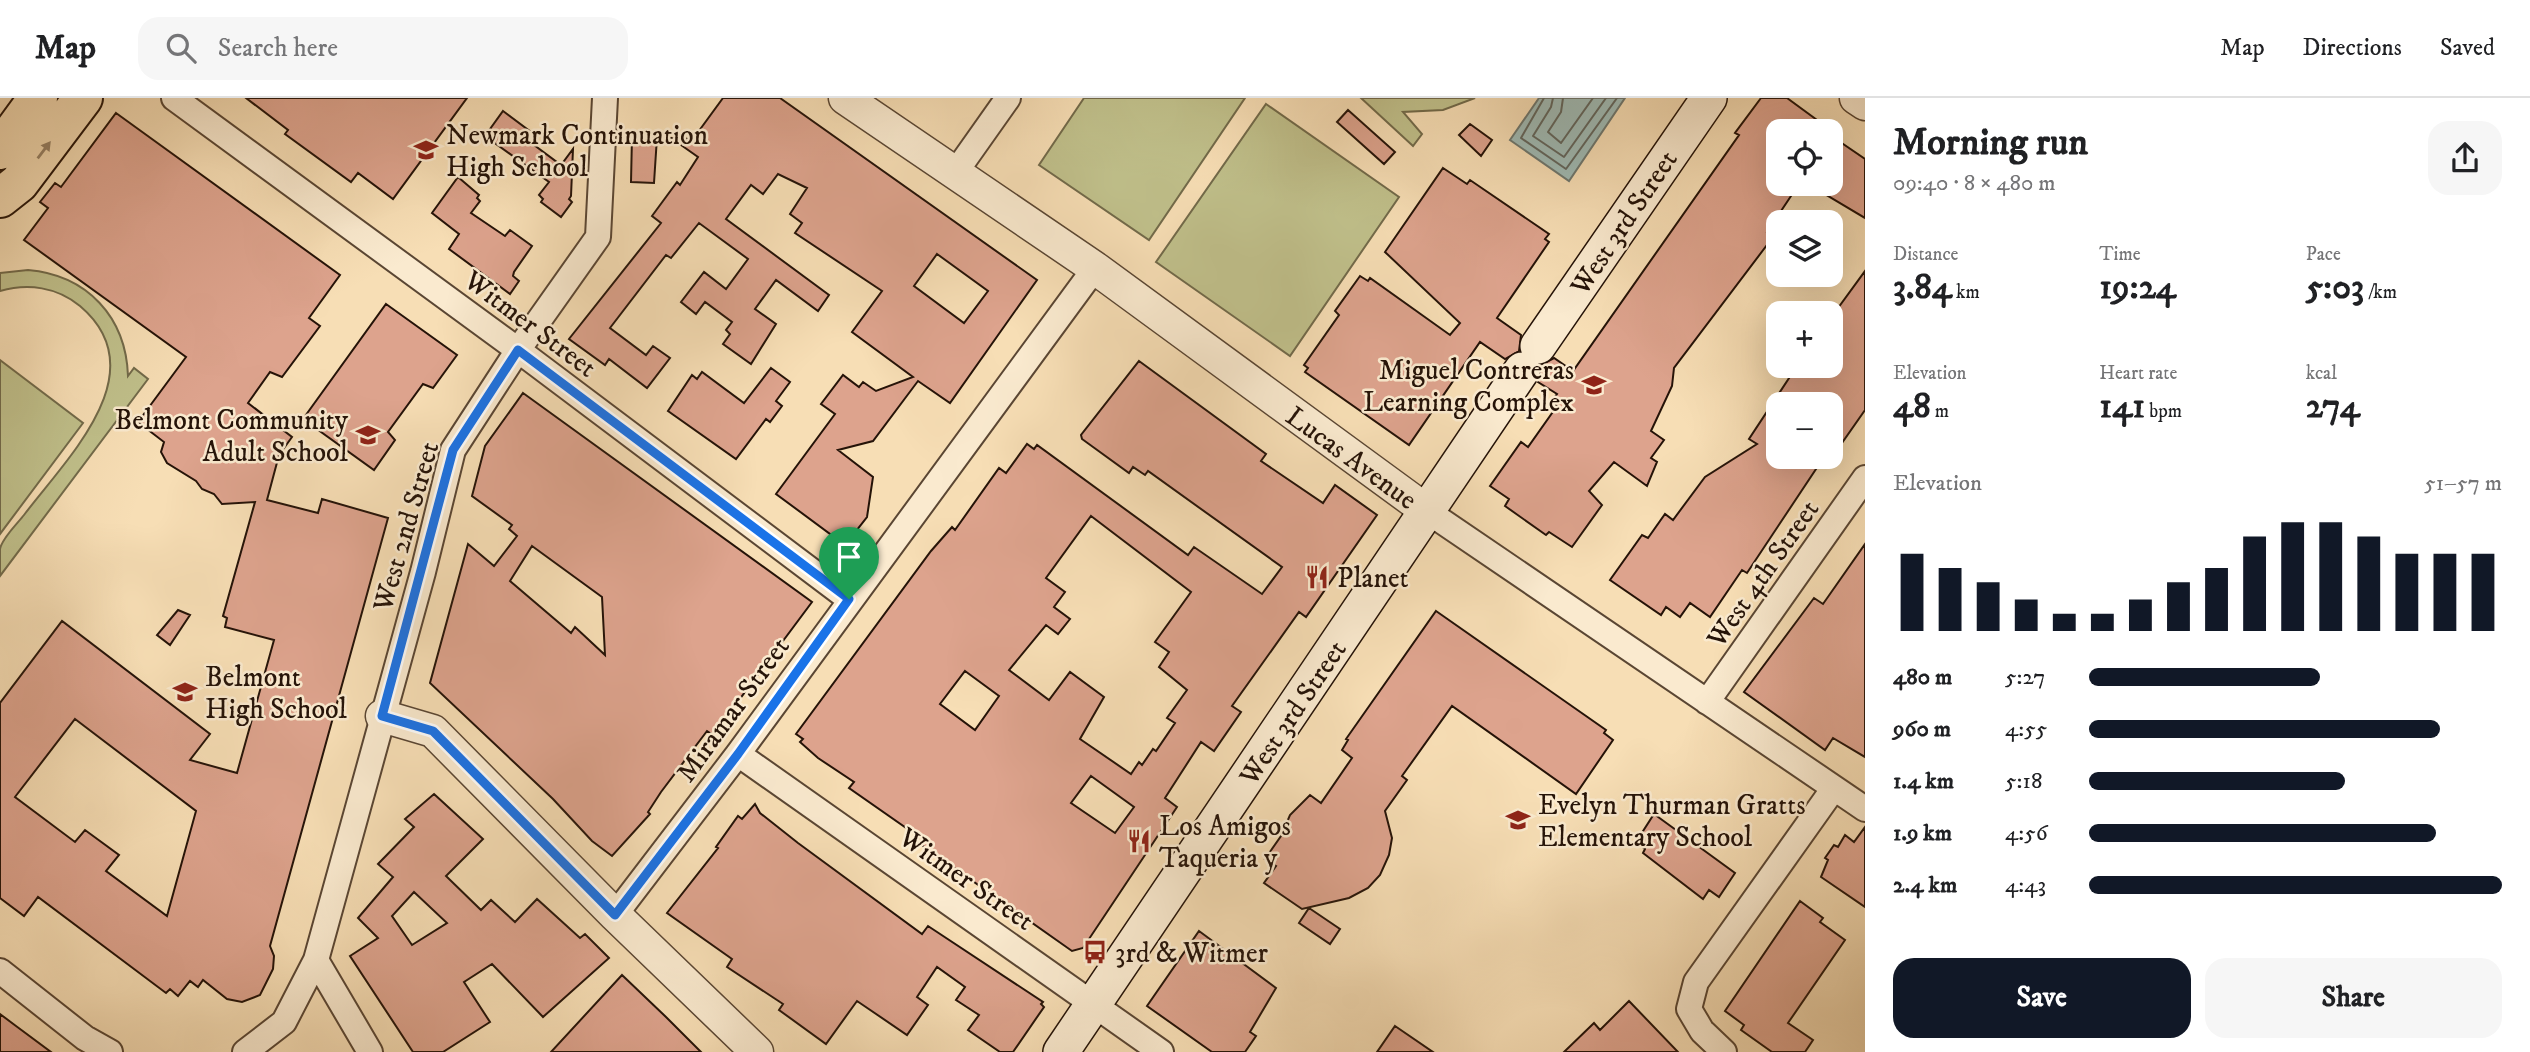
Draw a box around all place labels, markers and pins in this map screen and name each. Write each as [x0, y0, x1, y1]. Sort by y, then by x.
place label: Newmark Continuation High School [446, 118, 709, 185]
school or university icon: Newmark Continuation High School [412, 136, 440, 164]
place label: Miguel Contreras Learning Complex [1363, 353, 1574, 420]
school or university icon: Miguel Contreras Learning Complex [1580, 371, 1608, 399]
place label: Belmont Community Adult School [115, 403, 349, 470]
school or university icon: Belmont Community Adult School [354, 421, 382, 449]
pin [819, 527, 879, 599]
place label: Planet [1337, 561, 1409, 596]
restaurant icon: Planet [1303, 563, 1331, 591]
place label: Belmont High School [205, 660, 348, 727]
school or university icon: Belmont High School [171, 678, 199, 706]
place label: Evelyn Thurman Gratts Elementary School [1538, 788, 1806, 855]
school or university icon: Evelyn Thurman Gratts Elementary School [1504, 806, 1532, 834]
place label: Los Amigos Taqueria y [1159, 809, 1291, 876]
restaurant icon: Los Amigos Taqueria y [1125, 827, 1153, 855]
place label: 3rd & Witmer [1115, 936, 1269, 971]
bus stop icon: 3rd & Witmer [1081, 938, 1109, 966]

